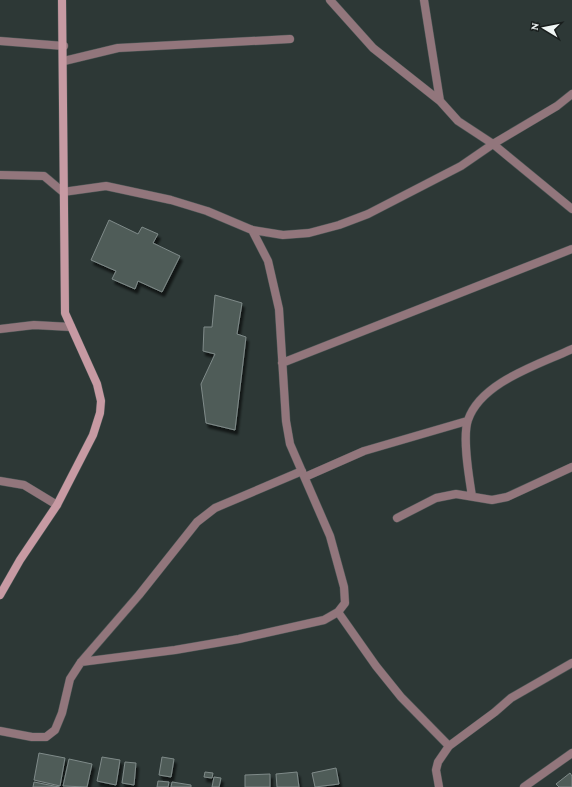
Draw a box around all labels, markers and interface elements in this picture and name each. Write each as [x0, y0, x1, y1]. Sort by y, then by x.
north arrow [524, 8, 564, 48]
text: N [528, 21, 541, 31]

